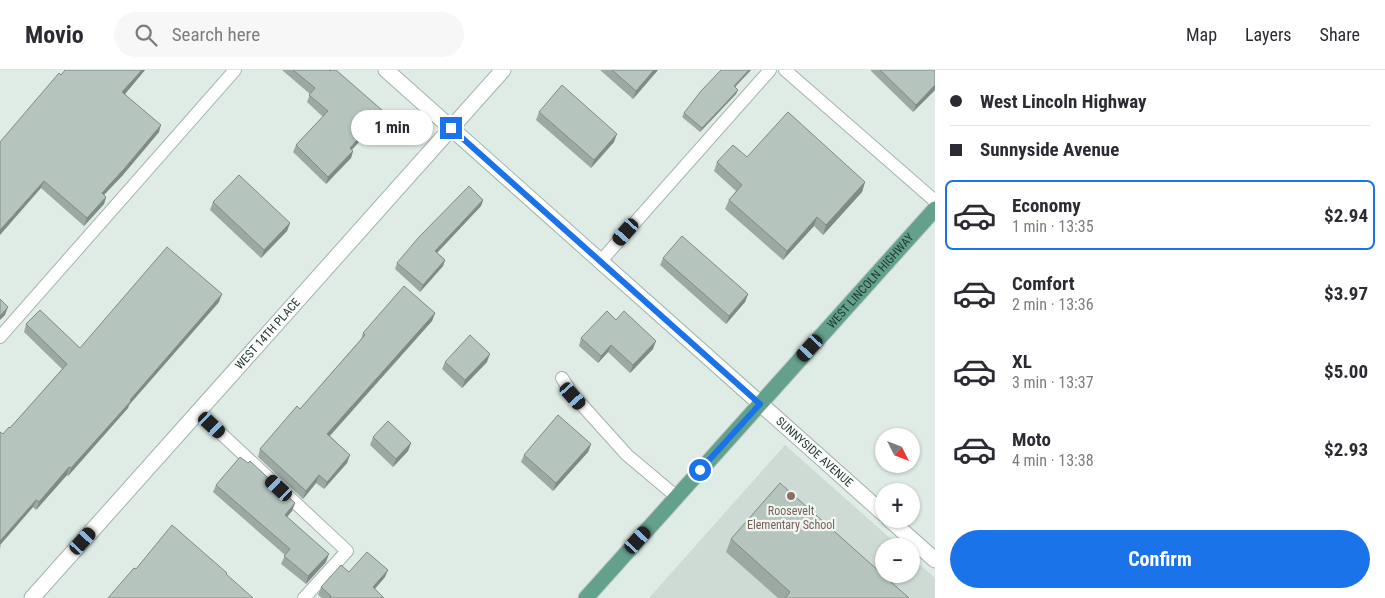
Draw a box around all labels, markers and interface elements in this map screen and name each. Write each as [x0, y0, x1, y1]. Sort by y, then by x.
search box [114, 12, 464, 57]
text: Movio [25, 21, 84, 49]
icon: search [132, 21, 160, 49]
text: Search here [172, 23, 260, 46]
text: Map [1186, 24, 1217, 45]
text: Layers [1245, 24, 1292, 45]
text: Share [1320, 24, 1360, 45]
text: West Lincoln Highway [980, 90, 1147, 113]
callout: 1 min [351, 110, 434, 146]
route end [440, 117, 462, 139]
text: 1 min [374, 118, 410, 137]
text: Sunnyside Avenue [980, 138, 1119, 161]
icon: car [952, 193, 997, 238]
text: Economy [1012, 194, 1081, 217]
text: $2.94 [1324, 204, 1368, 227]
car [610, 216, 641, 248]
text: 1 min · 13:35 [1012, 217, 1094, 236]
street label: WEST LINCOLN HIGHWAY [824, 230, 917, 331]
icon: car [952, 271, 997, 316]
text: Comfort [1012, 272, 1075, 295]
text: $3.97 [1324, 282, 1368, 305]
street label: WEST 14TH PLACE [232, 295, 303, 372]
text: 2 min · 13:36 [1012, 295, 1094, 314]
car [794, 332, 825, 364]
icon: car [952, 349, 997, 394]
text: XL [1012, 350, 1032, 373]
text: $5.00 [1324, 360, 1368, 383]
text: 3 min · 13:37 [1012, 373, 1094, 392]
car [557, 380, 588, 412]
car [195, 409, 228, 441]
street label: SUNNYSIDE AVENUE [773, 414, 856, 490]
icon: car [952, 427, 997, 472]
north arrow [875, 428, 920, 472]
map controls [875, 428, 920, 583]
text: Moto [1012, 428, 1051, 451]
text: $2.93 [1324, 438, 1368, 461]
text: 4 min · 13:38 [1012, 451, 1094, 470]
route start [689, 459, 711, 481]
car [262, 472, 295, 504]
button: + [875, 483, 920, 528]
marker: Roosevelt Elementary School [785, 490, 797, 502]
place label: Roosevelt Elementary School [747, 504, 835, 532]
car [622, 524, 653, 556]
car [67, 525, 98, 557]
button: Confirm [950, 530, 1370, 588]
button: − [875, 538, 920, 583]

